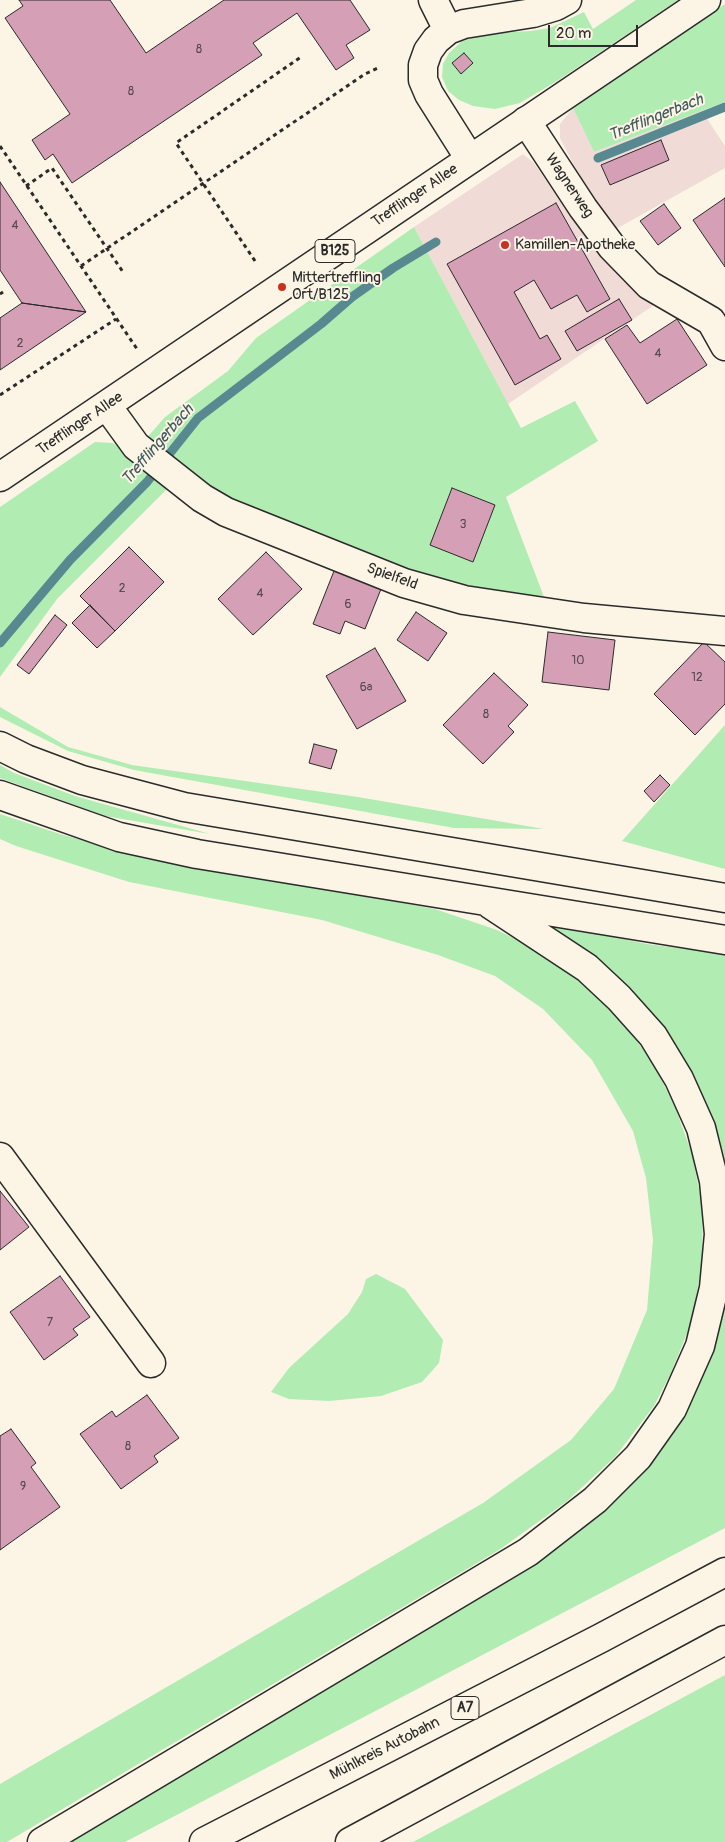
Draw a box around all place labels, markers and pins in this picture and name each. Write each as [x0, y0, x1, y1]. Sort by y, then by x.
place label: Kamillen-Apotheke [515, 236, 635, 254]
marker: Kamillen-Apotheke [499, 239, 511, 251]
place label: Mittertreffling Ort/B125 [292, 269, 381, 304]
marker: Mittertreffling Ort/B125 [276, 281, 288, 293]

